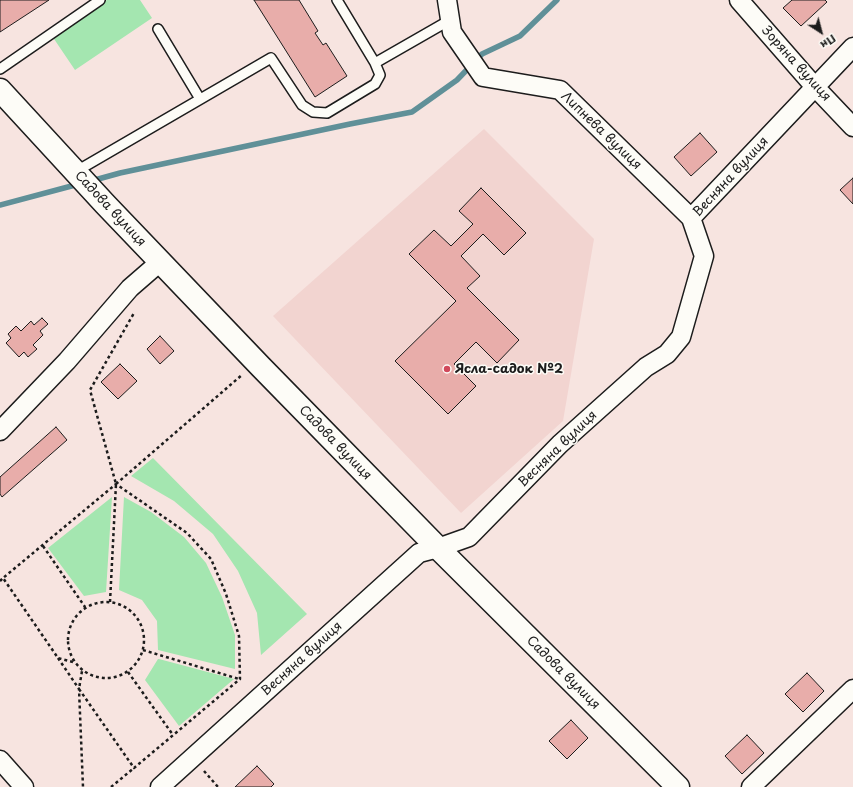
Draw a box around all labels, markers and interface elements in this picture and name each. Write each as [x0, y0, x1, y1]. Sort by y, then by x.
north arrow [801, 12, 841, 52]
street label: Зоряна вулиця [758, 23, 834, 105]
text: Пн [817, 31, 840, 54]
street label: Липнева вулиця [558, 89, 644, 173]
street label: Весняна вулиця [690, 134, 772, 220]
street label: Садова вулиця [71, 168, 149, 250]
place label: Ясла-садок №2 [455, 361, 563, 377]
marker: Ясла-садок №2 [442, 364, 452, 374]
street label: Садова вулиця [296, 403, 374, 483]
street label: Весняна вулиця [515, 408, 601, 490]
street label: Весняна вулиця [258, 619, 346, 699]
street label: Садова вулиця [523, 633, 603, 713]

